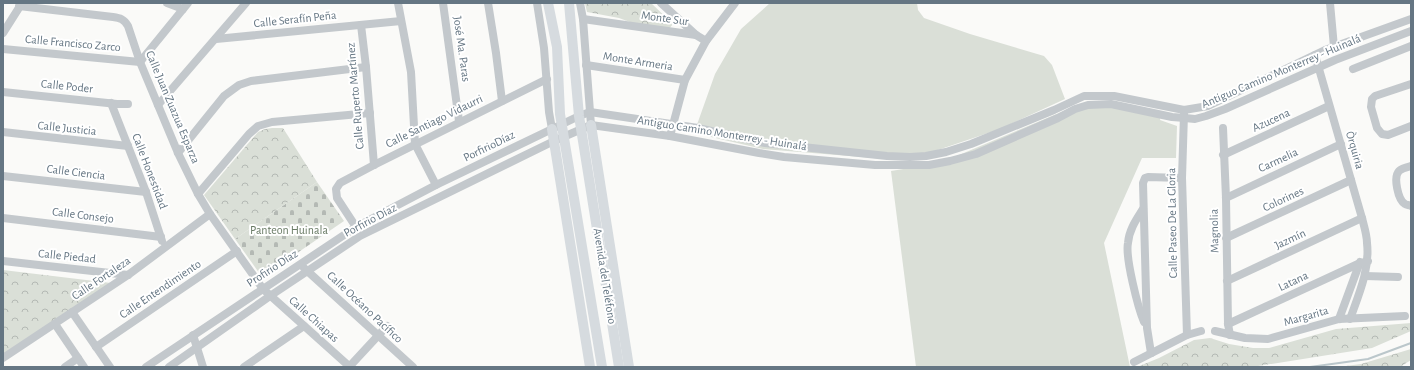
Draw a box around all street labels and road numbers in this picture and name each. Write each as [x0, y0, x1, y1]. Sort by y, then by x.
street label: Calle Serafín Peña [253, 9, 337, 29]
street label: Monte Sur [640, 9, 690, 27]
street label: José Ma. Paras [451, 15, 473, 83]
street label: Antiguo Camino Monterrey - Huinalá [1200, 32, 1363, 111]
street label: Calle Francisco Zarco [25, 33, 121, 53]
street label: Calle Ruperto Martínez [344, 42, 366, 150]
street label: Calle Juan Zuazua Esparza [144, 49, 202, 165]
street label: Monte Armeria [602, 50, 674, 73]
street label: Calle Poder [40, 77, 94, 95]
street label: Calle Santiago Vidaurri [384, 92, 484, 150]
street label: Azucena [1250, 106, 1292, 134]
street label: Antiguo Camino Monterrey - Huinalá [636, 114, 808, 153]
street label: Calle Justicia [37, 119, 98, 137]
street label: PorfirioDíaz [461, 128, 517, 164]
street label: Òrquiria [1344, 129, 1367, 171]
street label: Calle Honestidad [130, 132, 170, 210]
street label: Carmelia [1256, 145, 1300, 174]
street label: Calle Ciencia [46, 162, 107, 182]
street label: Calle Paseo De La Gloria [1165, 167, 1179, 278]
street label: Colorines [1261, 184, 1305, 214]
street label: Porfirio Díaz [342, 201, 398, 239]
street label: Calle Consejo [51, 205, 115, 226]
street label: Magnolia [1208, 208, 1220, 253]
street label: Avenida del Teléfono [591, 227, 619, 325]
street label: Jazmín [1273, 227, 1307, 251]
street label: Calle Piedad [38, 247, 96, 265]
street label: Profirio Díaz [244, 247, 300, 289]
street label: Calle Fortaleza [69, 254, 133, 302]
street label: Calle Entendimiento [117, 257, 203, 321]
street label: Calle Océano Pacífico [325, 269, 405, 345]
street label: Latana [1276, 269, 1310, 293]
street label: Calle Chiapas [287, 294, 341, 344]
street label: Margarita [1282, 304, 1330, 328]

